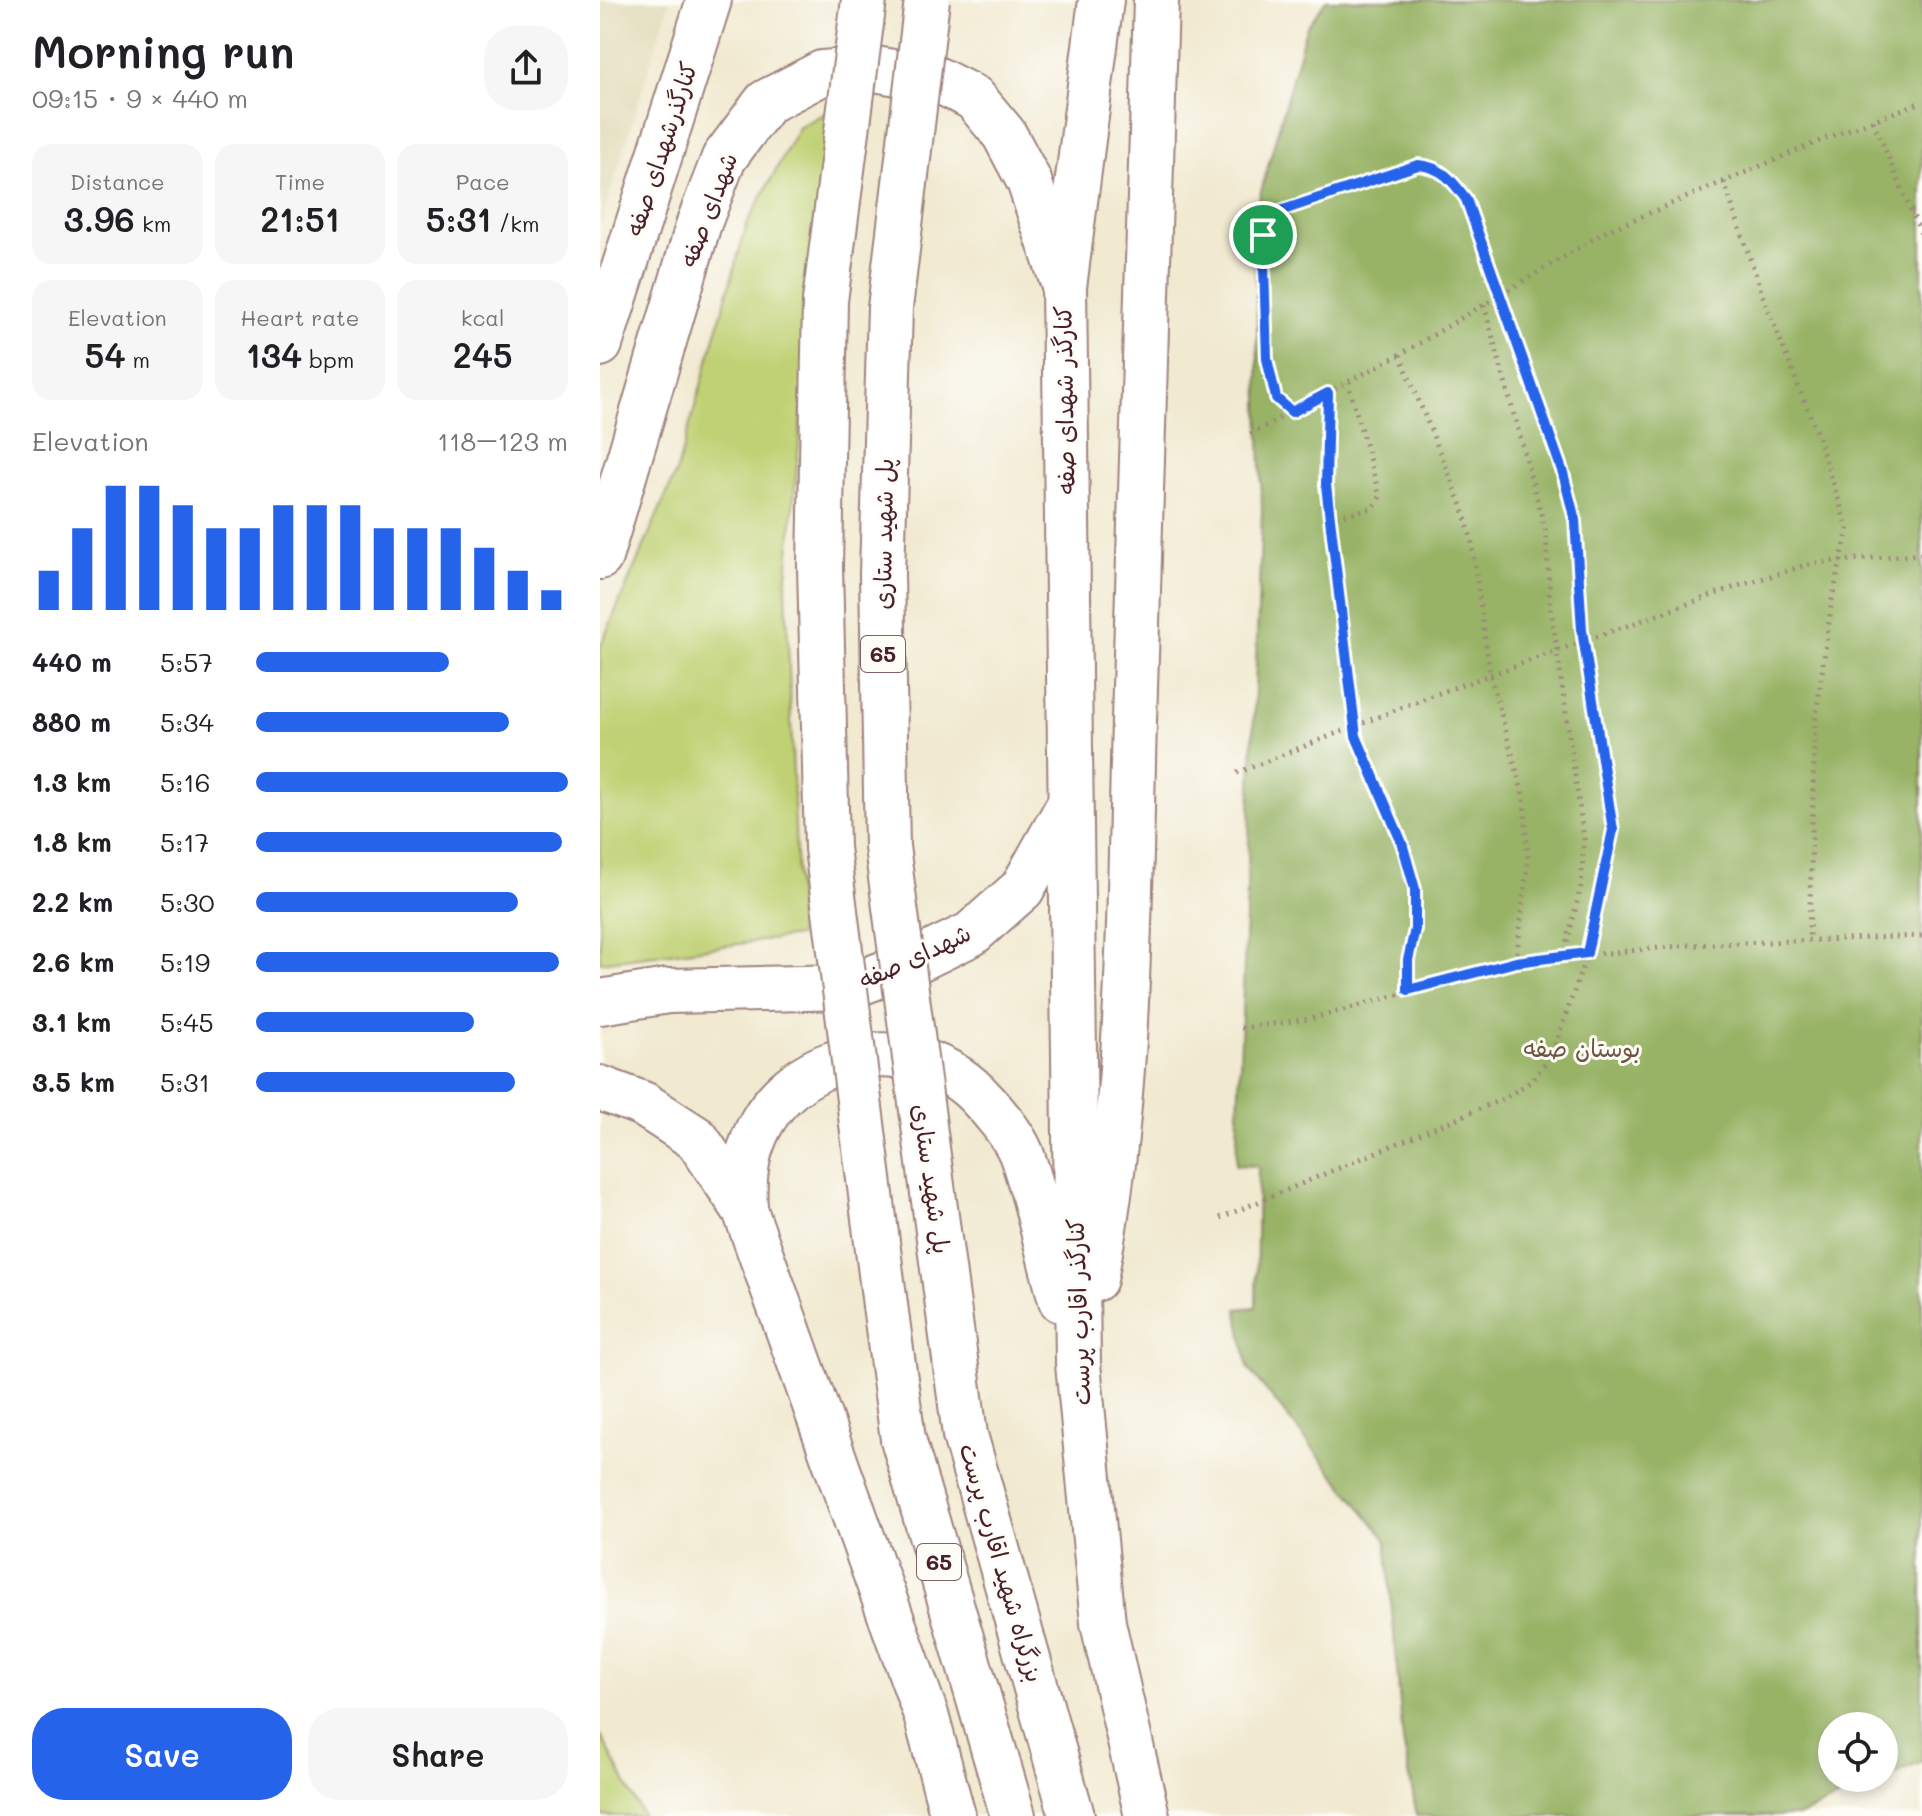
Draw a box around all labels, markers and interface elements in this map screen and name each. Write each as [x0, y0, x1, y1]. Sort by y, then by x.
text: Morning run [32, 22, 295, 79]
button: share [484, 26, 568, 110]
street label: کنارگذرشهدای صفه [618, 58, 703, 240]
text: 09:15 · 9 × 440 m [32, 81, 248, 115]
street label: شهدای صفه [672, 148, 744, 271]
text: Distance [70, 167, 165, 196]
text: Time [275, 167, 325, 196]
text: Pace [456, 167, 510, 196]
text: 3.96 [63, 196, 135, 241]
text: 21:51 [260, 196, 340, 241]
text: 5:31 [426, 196, 492, 241]
pin [1229, 201, 1297, 269]
text: km [135, 209, 171, 238]
text: /km [492, 209, 540, 238]
icon: arrive [1241, 213, 1285, 257]
text: Elevation [68, 303, 167, 332]
text: Heart rate [241, 303, 359, 332]
text: kcal [461, 303, 505, 332]
street label: کنارگذر شهدای صفه [1046, 305, 1081, 495]
text: 54 [85, 332, 125, 377]
text: 134 [246, 332, 302, 377]
text: 245 [453, 332, 513, 377]
text: m [125, 345, 150, 374]
text: bpm [302, 345, 354, 374]
text: Elevation [32, 424, 149, 458]
text: 118–123 m [437, 424, 568, 458]
street label: پل شهید ستاری [866, 458, 900, 610]
road number: 65 [861, 636, 905, 672]
text: 440 m [32, 645, 112, 679]
text: 5:57 [160, 645, 213, 679]
text: 880 m [32, 705, 111, 739]
text: 5:34 [160, 705, 214, 739]
text: 1.3 km [32, 765, 111, 799]
text: 5:16 [160, 765, 211, 799]
text: 1.8 km [32, 825, 112, 859]
text: 5:17 [160, 825, 209, 859]
text: 2.2 km [32, 885, 113, 919]
text: 5:30 [160, 885, 215, 919]
street label: شهدای صفه [853, 916, 975, 995]
text: 2.6 km [32, 945, 114, 979]
text: 5:19 [160, 945, 210, 979]
text: 3.1 km [32, 1005, 111, 1039]
text: 5:45 [160, 1005, 214, 1039]
park label: بوستان صفه [1524, 1032, 1640, 1064]
text: 3.5 km [32, 1065, 115, 1099]
text: 5:31 [160, 1065, 210, 1099]
street label: پل شهید ستاری [906, 1102, 958, 1256]
street label: کنارگذر اقارب پرست [1059, 1218, 1097, 1406]
street label: بزرگراه شهید اقارب پرست [953, 1440, 1051, 1686]
road number: 65 [917, 1544, 961, 1580]
button: Save [32, 1708, 292, 1800]
button: Share [308, 1708, 568, 1800]
map controls [1818, 1712, 1898, 1792]
button: locate [1818, 1712, 1898, 1792]

